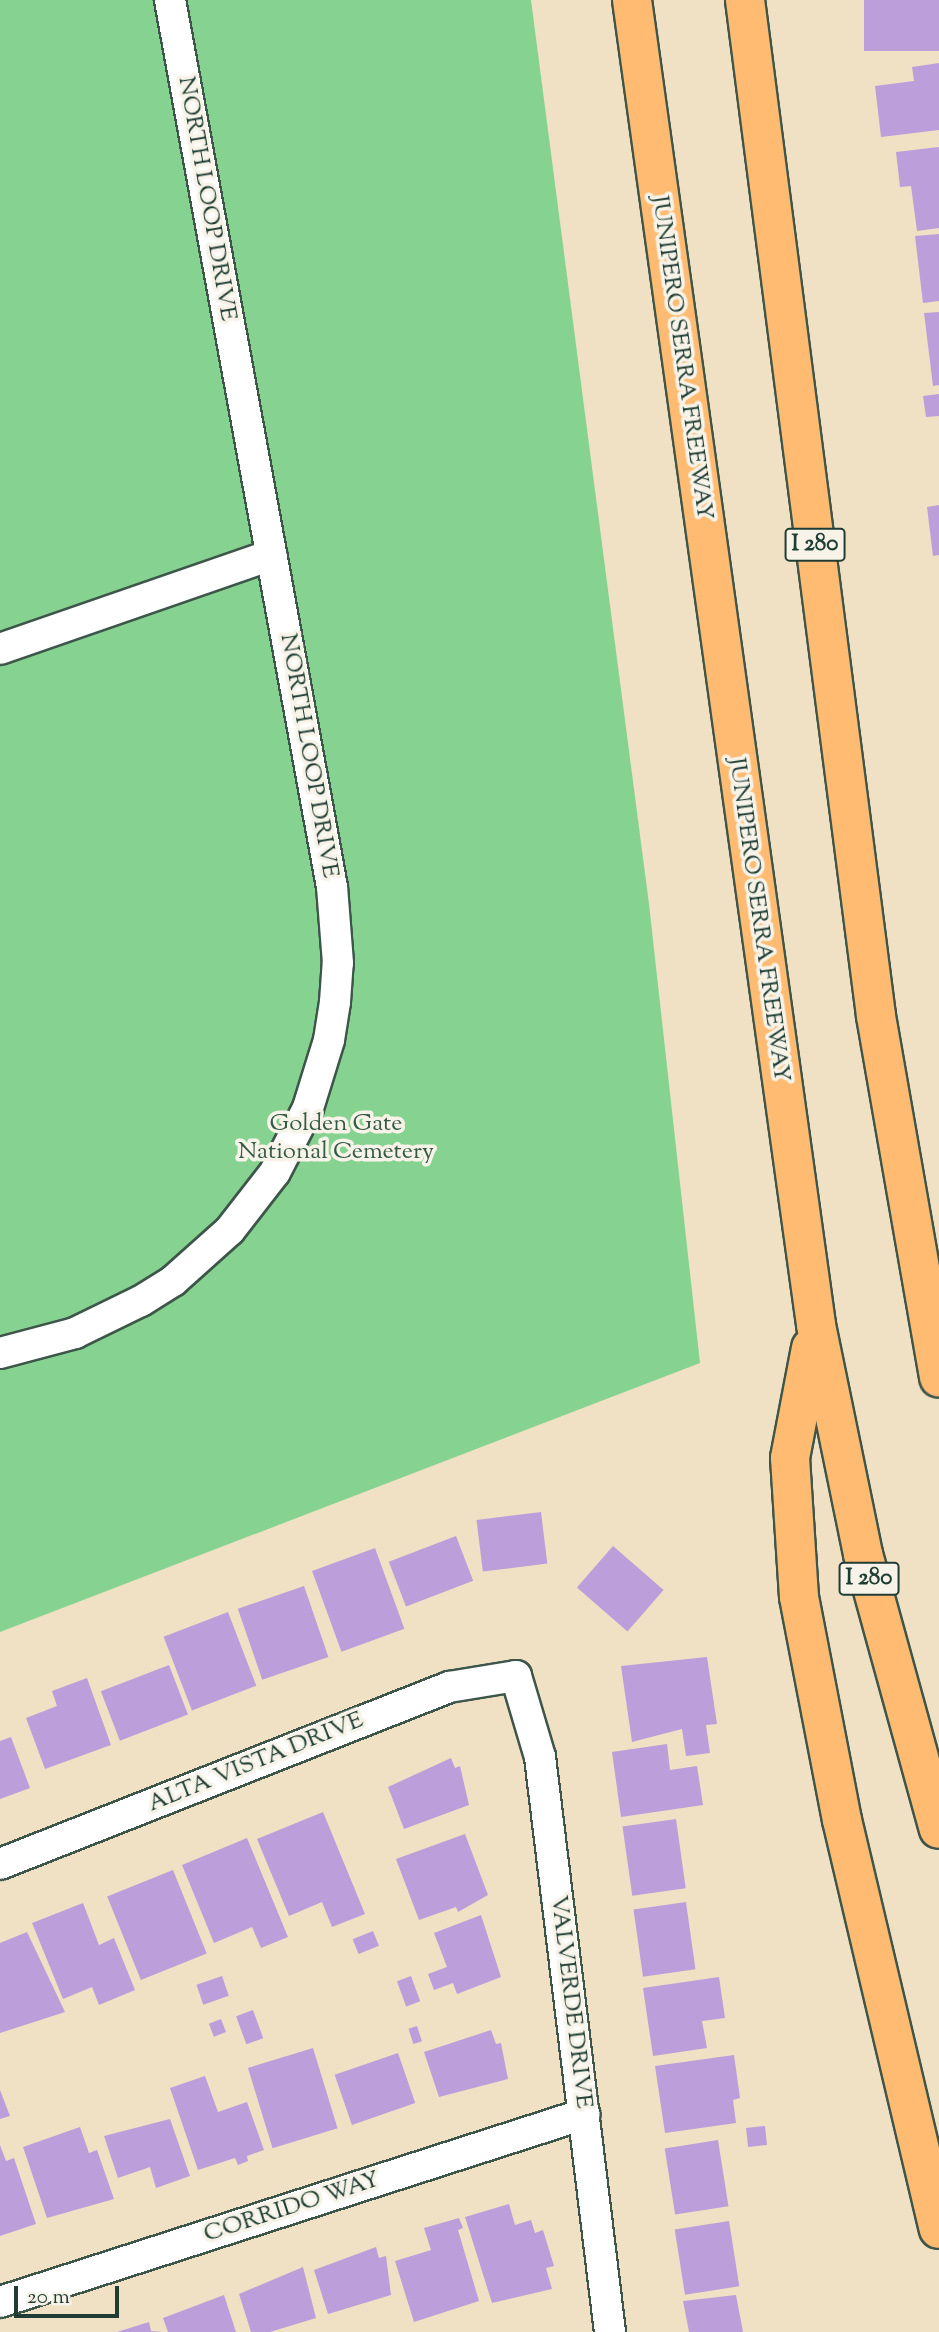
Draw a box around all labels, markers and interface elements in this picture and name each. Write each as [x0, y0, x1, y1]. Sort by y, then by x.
street label: NORTH LOOP DRIVE [170, 75, 242, 323]
street label: JUNIPERO SERRA FREEWAY [644, 194, 718, 522]
road number: I 280 [784, 526, 846, 565]
street label: NORTH LOOP DRIVE [272, 632, 344, 880]
street label: JUNIPERO SERRA FREEWAY [721, 756, 795, 1084]
park label: Golden Gate National Cemetery [238, 1111, 434, 1167]
road number: I 280 [838, 1560, 900, 1598]
street label: ALTA VISTA DRIVE [144, 1707, 368, 1819]
street label: VALVERDE DRIVE [543, 1894, 597, 2110]
street label: CORRIDO WAY [200, 2166, 384, 2250]
scale bar [18, 2272, 122, 2316]
text: 20 m [27, 2283, 70, 2313]

